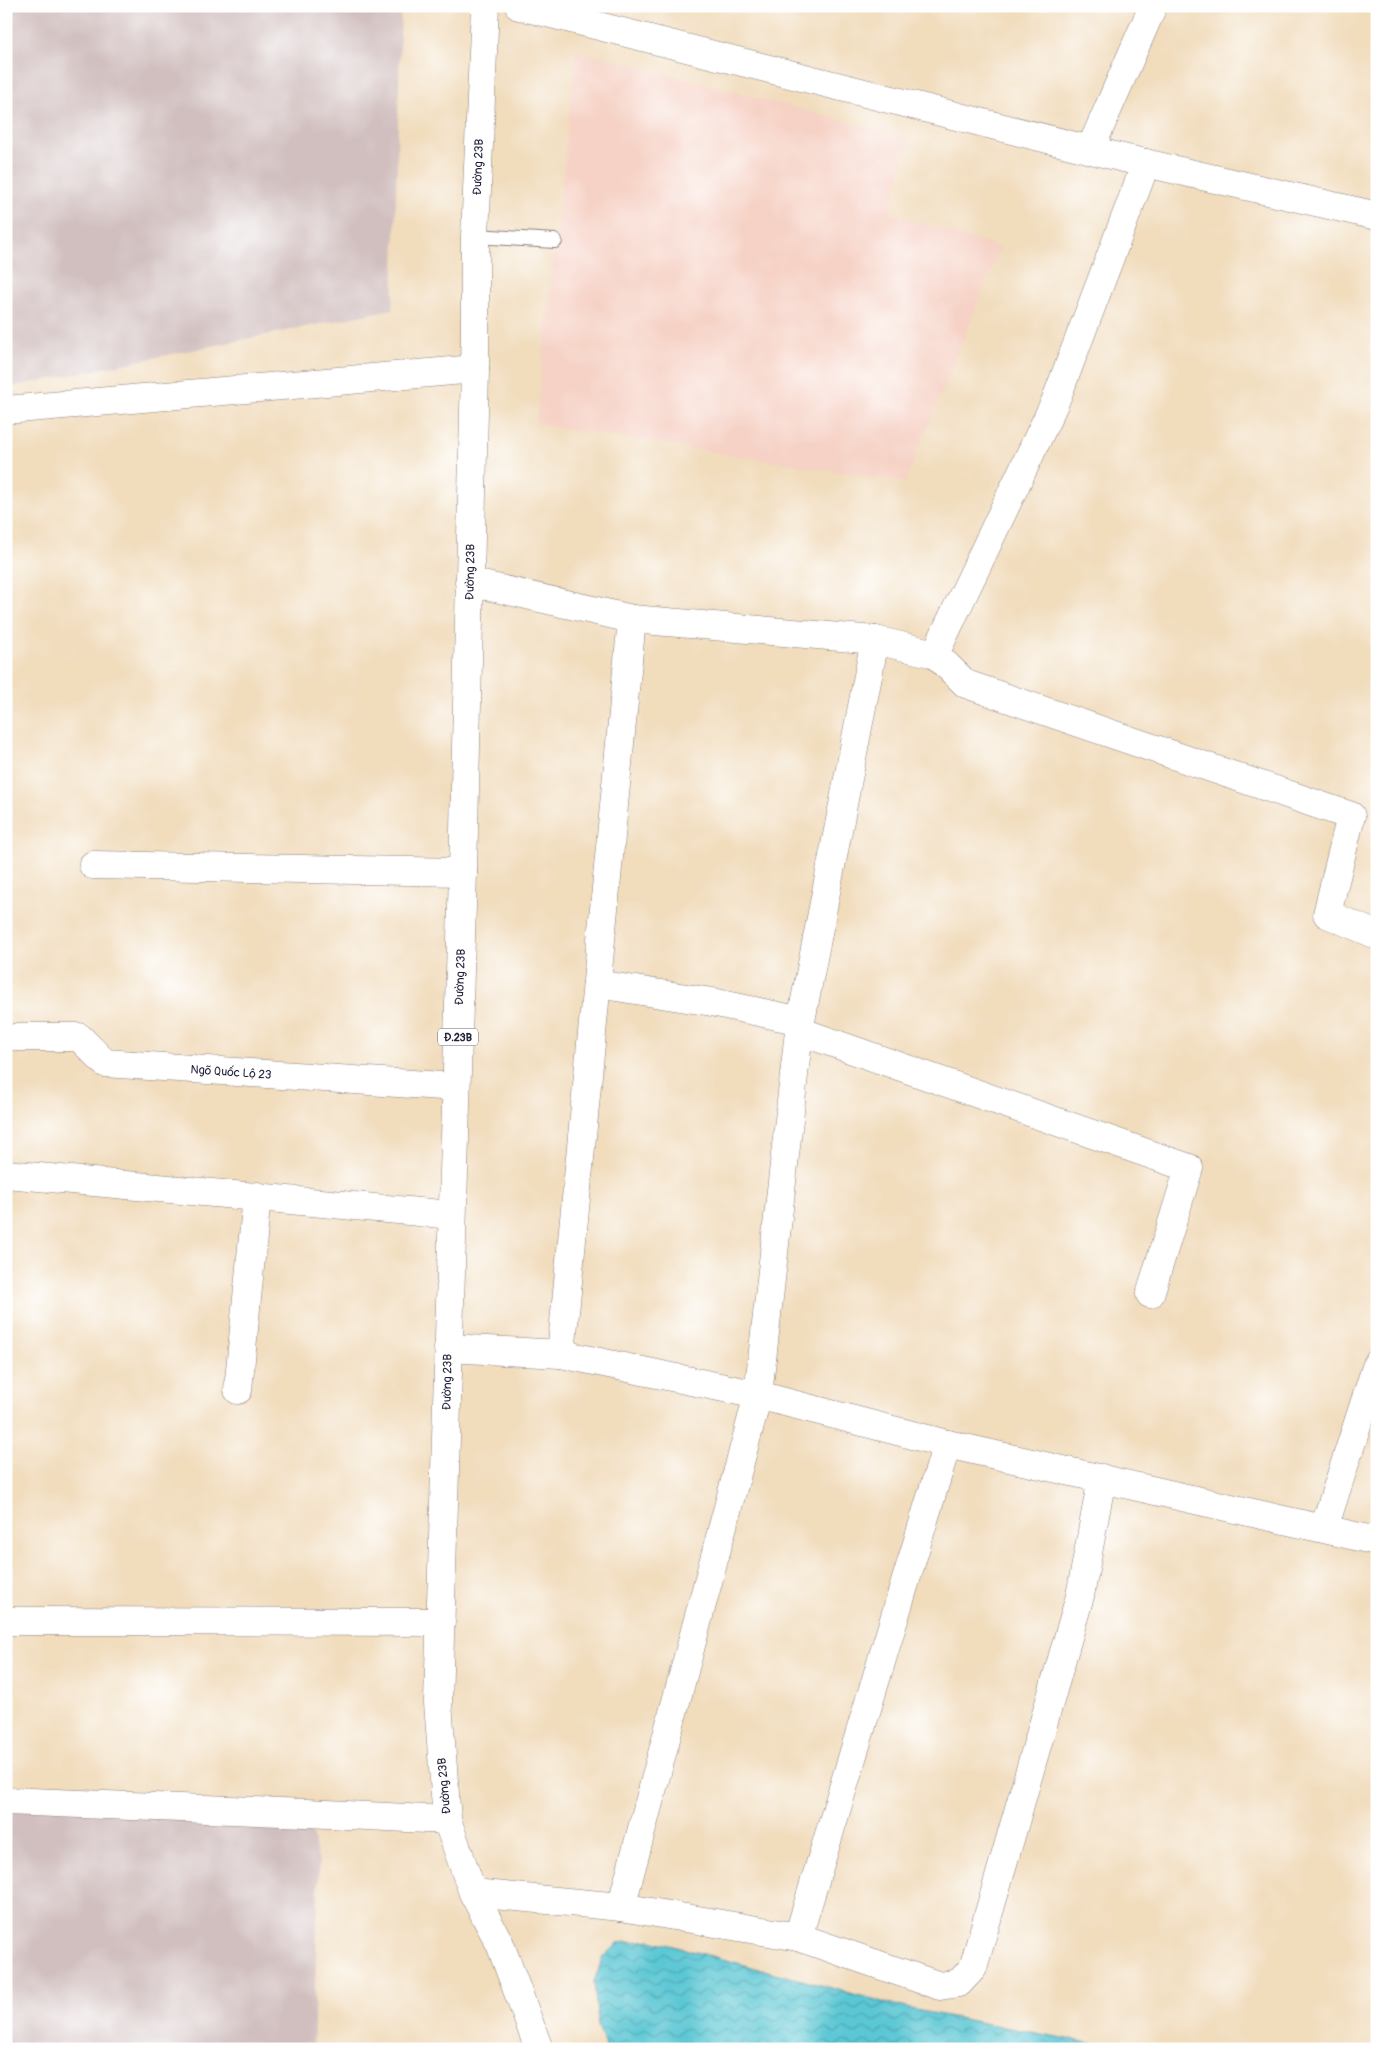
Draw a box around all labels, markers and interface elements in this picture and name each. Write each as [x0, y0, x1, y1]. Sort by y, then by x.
street label: Đường 23B [470, 138, 487, 195]
street label: Đường 23B [463, 544, 478, 600]
street label: Đường 23B [452, 948, 469, 1005]
road number: Đ.23B [438, 1028, 478, 1046]
street label: Ngõ Quốc Lộ 23 [190, 1061, 272, 1083]
street label: Đường 23B [440, 1354, 455, 1410]
street label: Đường 23B [435, 1757, 454, 1815]

